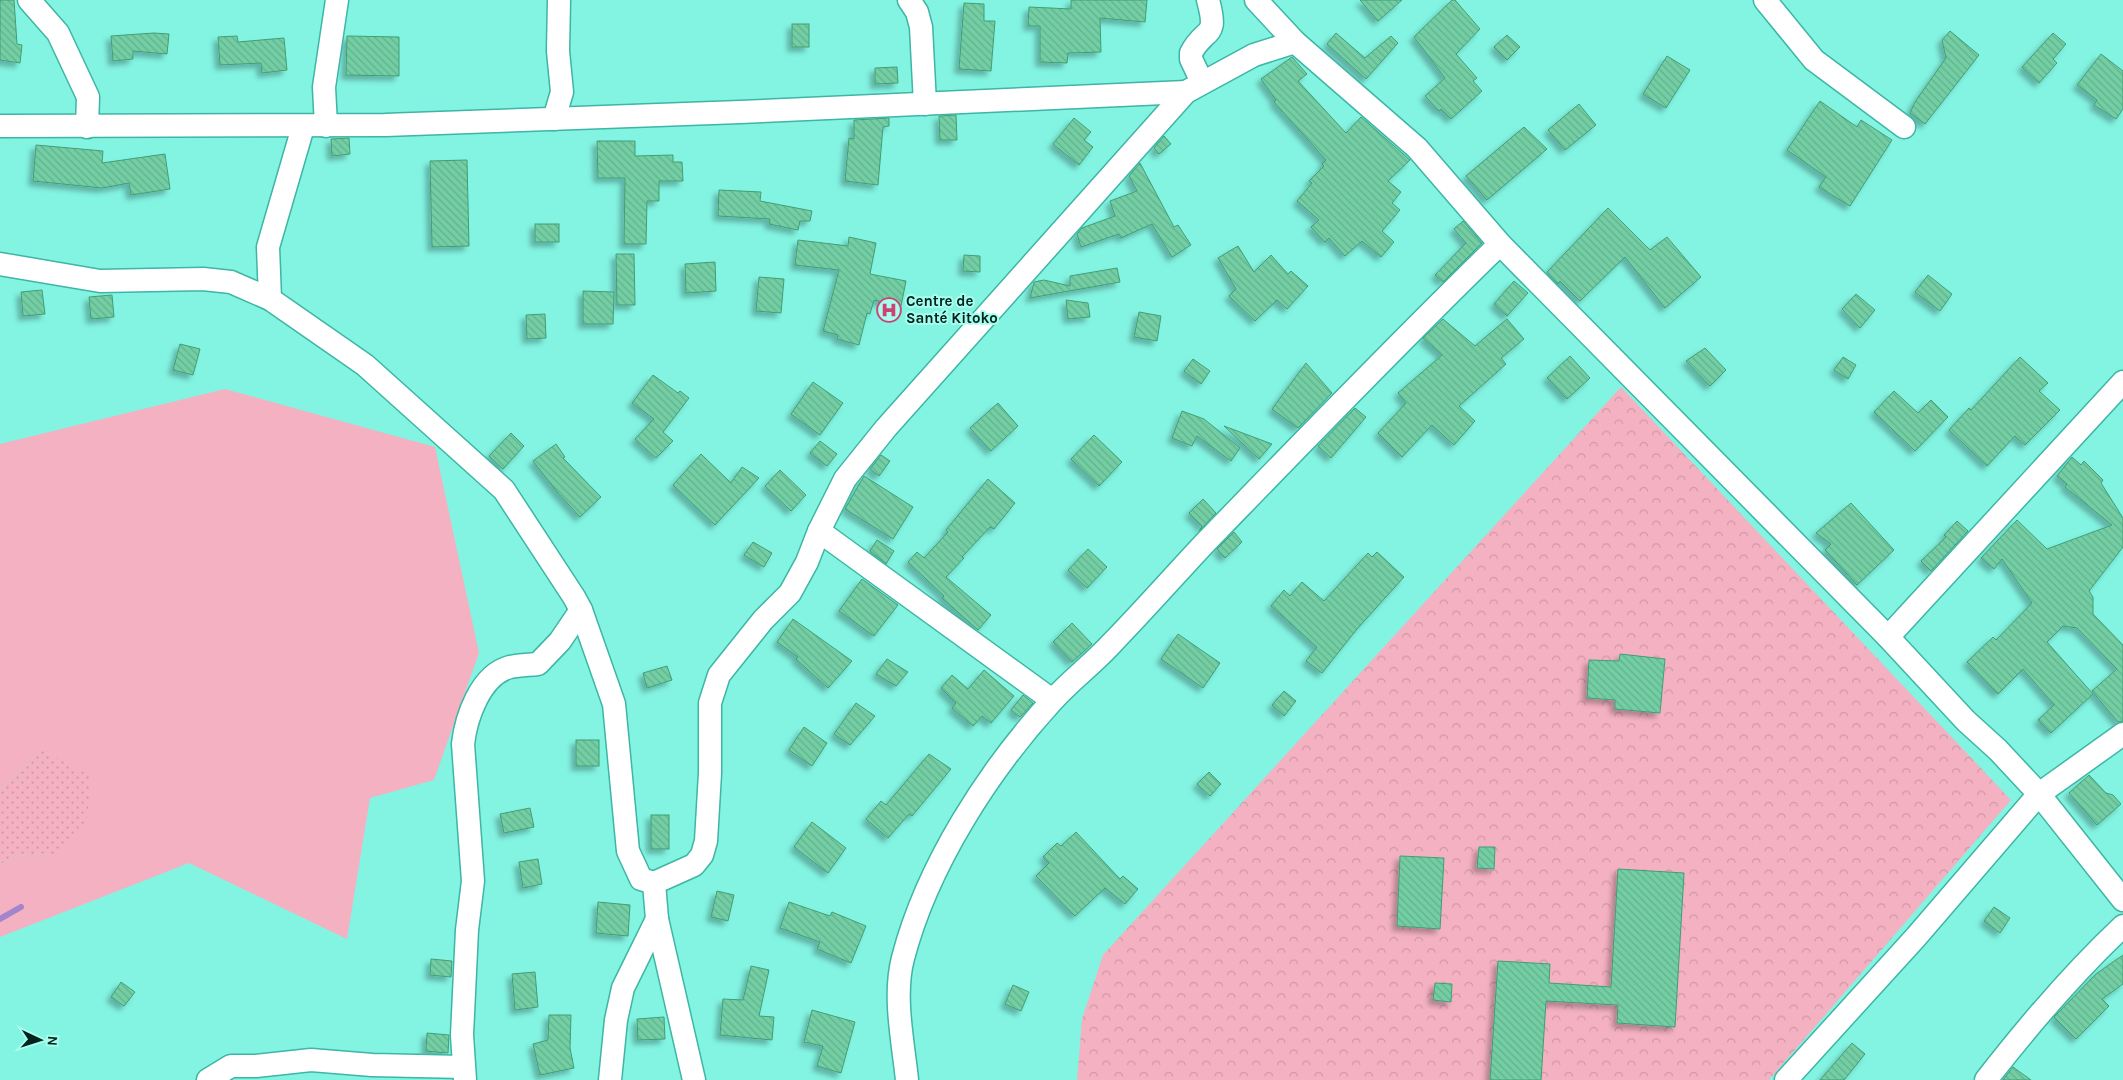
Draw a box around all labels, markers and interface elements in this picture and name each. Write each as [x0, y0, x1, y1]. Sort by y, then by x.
place label: Centre de Santé Kitoko [906, 292, 998, 327]
hospital icon: Centre de Santé Kitoko [876, 297, 902, 323]
north arrow [15, 1015, 65, 1065]
text: N [44, 1035, 61, 1046]

